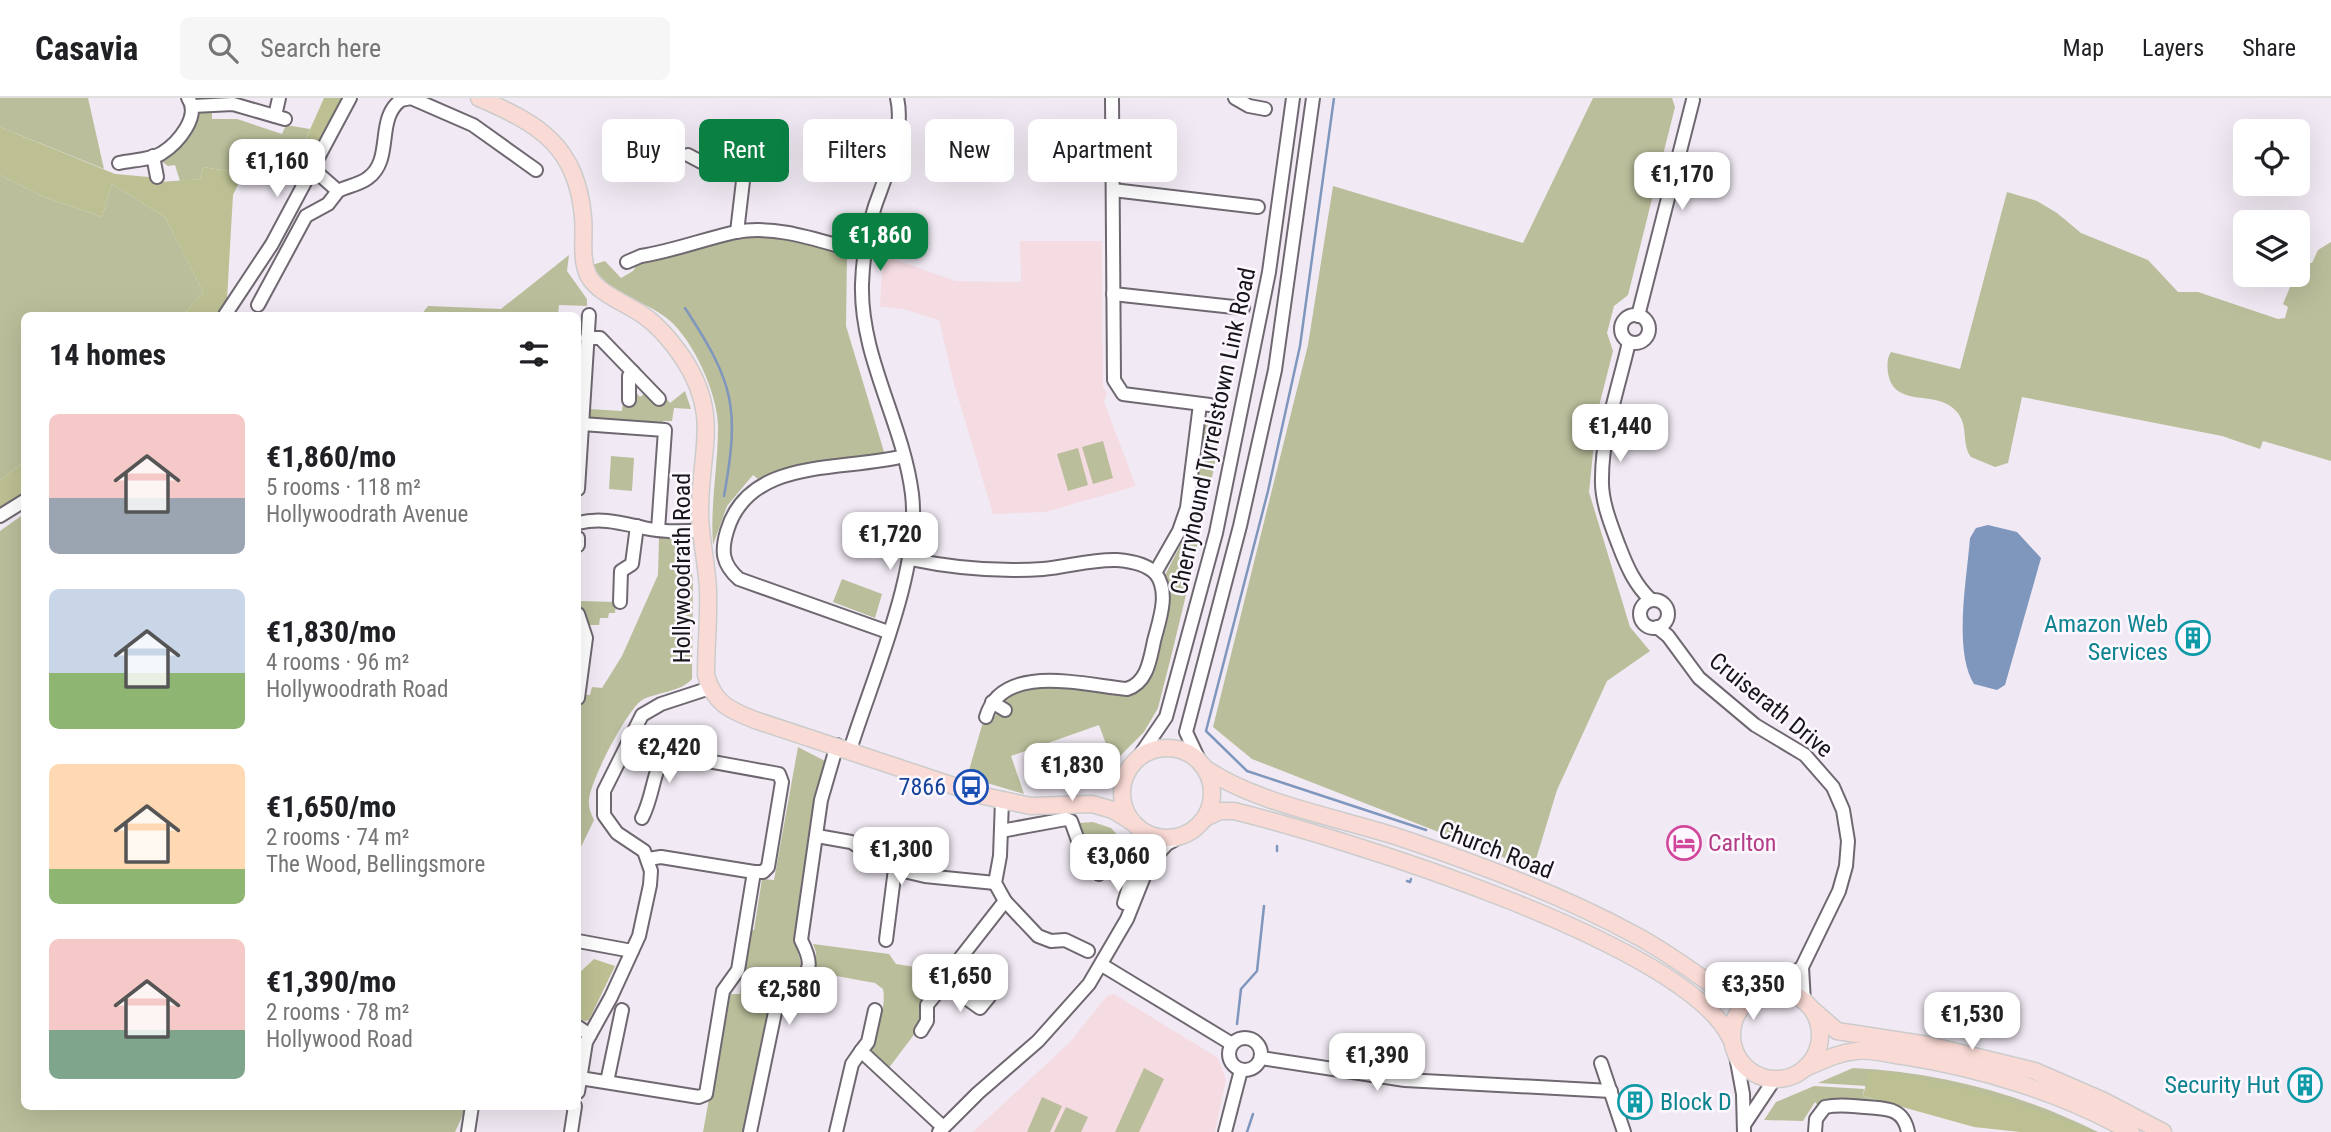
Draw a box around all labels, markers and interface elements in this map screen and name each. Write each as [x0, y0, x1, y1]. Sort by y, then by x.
search box [180, 17, 670, 80]
text: Casavia [35, 29, 138, 68]
icon: search [204, 29, 242, 67]
text: Search here [260, 33, 381, 63]
text: Map [2063, 34, 2104, 62]
text: Layers [2142, 34, 2204, 62]
text: Share [2242, 34, 2296, 62]
chip: Buy [602, 119, 685, 182]
chip: Rent [699, 119, 789, 182]
chip: Filters [803, 119, 911, 182]
chip: New [925, 119, 1014, 182]
chip: Apartment [1028, 119, 1177, 182]
map controls [2233, 119, 2310, 287]
button: locate [2233, 119, 2310, 196]
pin: €1,160 [220, 140, 334, 199]
text: €1,160 [245, 148, 309, 175]
pin: €1,170 [1625, 152, 1739, 212]
text: €1,170 [1650, 161, 1714, 188]
button: layers [2233, 210, 2310, 287]
pin: €1,860 [823, 214, 937, 273]
text: €1,860 [848, 222, 912, 249]
street label: Cherryhound Tyrrelstown Link Road [1165, 265, 1261, 597]
icon: filters [515, 335, 553, 373]
text: 14 homes [49, 337, 166, 372]
pin: €1,440 [1563, 404, 1677, 464]
text: €1,440 [1588, 413, 1652, 440]
text: €1,860/mo [266, 439, 396, 474]
icon: home [105, 442, 189, 526]
street label: Hollywoodrath Road [668, 473, 696, 663]
text: 5 rooms · 118 m² [266, 474, 421, 501]
text: Hollywoodrath Avenue [266, 501, 468, 528]
pin: €1,720 [833, 512, 947, 572]
text: €1,720 [858, 521, 922, 548]
place label: Amazon Web Services [2044, 610, 2168, 666]
text: €1,830/mo [266, 614, 396, 649]
icon: home [105, 617, 189, 701]
building icon: Amazon Web Services [2174, 619, 2212, 657]
street label: Cruiserath Drive [1704, 647, 1838, 763]
text: 4 rooms · 96 m² [266, 649, 409, 676]
text: Hollywoodrath Road [266, 676, 448, 703]
pin: €2,420 [612, 726, 726, 785]
text: €2,420 [637, 734, 701, 761]
pin: €1,830 [1015, 744, 1129, 803]
text: €1,830 [1040, 752, 1104, 779]
bus stop icon: 7866 [952, 768, 990, 806]
place label: 7866 [899, 773, 946, 801]
text: €1,650/mo [266, 789, 396, 824]
icon: home [105, 792, 189, 876]
street label: Church Road [1435, 815, 1557, 885]
text: 2 rooms · 74 m² [266, 824, 409, 851]
hotel icon: Carlton [1665, 824, 1703, 862]
pin: €1,300 [844, 828, 958, 887]
place label: Carlton [1708, 829, 1776, 857]
pin: €3,060 [1061, 834, 1175, 894]
text: €1,300 [869, 836, 933, 863]
text: €3,060 [1086, 843, 1150, 870]
text: The Wood, Bellingsmore [266, 851, 485, 878]
pin: €1,650 [903, 954, 1017, 1014]
pin: €3,350 [1696, 962, 1810, 1022]
text: €1,650 [928, 963, 992, 990]
text: €1,390/mo [266, 964, 396, 999]
icon: home [105, 967, 189, 1051]
pin: €2,580 [732, 968, 846, 1027]
text: €3,350 [1721, 971, 1785, 998]
text: €2,580 [757, 976, 821, 1003]
pin: €1,530 [1915, 992, 2029, 1052]
text: 2 rooms · 78 m² [266, 999, 409, 1026]
text: €1,530 [1940, 1001, 2004, 1028]
text: Hollywood Road [266, 1026, 413, 1053]
pin: €1,390 [1320, 1034, 1434, 1093]
text: €1,390 [1345, 1042, 1409, 1069]
building icon: Security Hut [2286, 1066, 2324, 1104]
place label: Security Hut [2165, 1071, 2280, 1099]
building icon: Block D [1616, 1083, 1654, 1121]
place label: Block D [1660, 1088, 1732, 1116]

